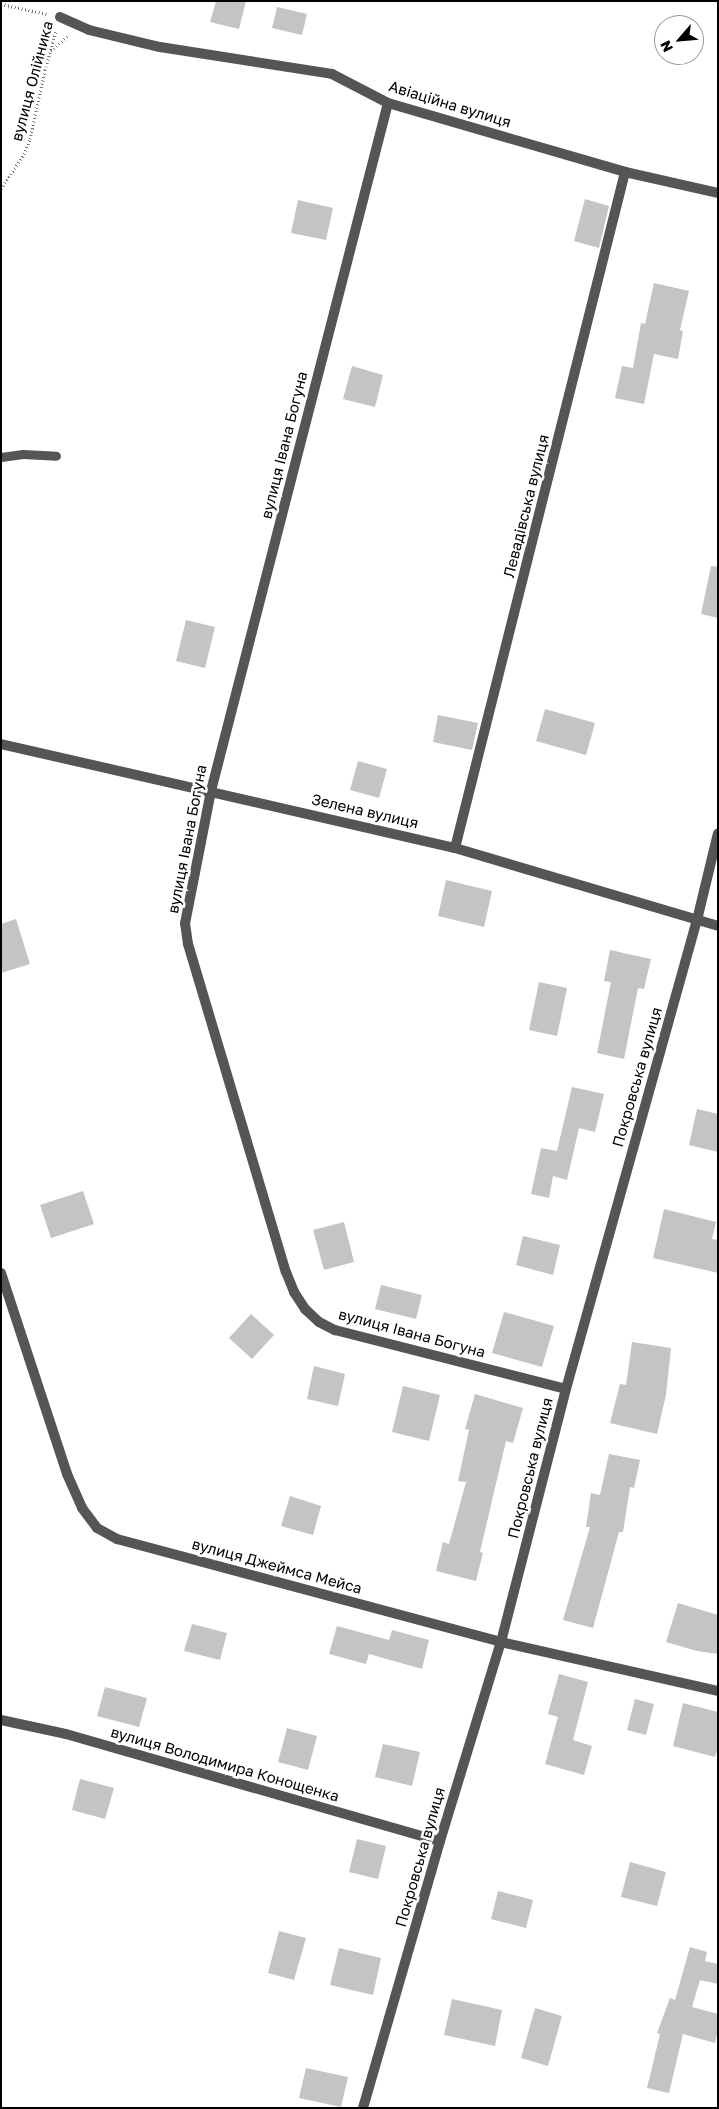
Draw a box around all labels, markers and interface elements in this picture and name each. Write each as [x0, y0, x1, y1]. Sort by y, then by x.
north arrow [654, 15, 704, 65]
street label: вулиця Олійника [7, 19, 57, 143]
text: N [656, 38, 676, 55]
street label: Авіаційна вулиця [387, 77, 513, 131]
street label: вулиця Івана Богуна [257, 369, 311, 521]
street label: Левадівська вулиця [499, 433, 553, 579]
street label: вулиця Івана Богуна [164, 763, 210, 915]
street label: Зелена вулиця [310, 790, 420, 832]
street label: Покровська вулиця [608, 1005, 666, 1149]
street label: вулиця Івана Богуна [337, 1305, 487, 1361]
street label: Покровська вулиця [504, 1396, 556, 1540]
street label: вулиця Джеймса Мейса [190, 1535, 364, 1597]
street label: вулиця Володимира Конощенка [109, 1723, 341, 1805]
street label: Покровська вулиця [391, 1785, 449, 1929]

